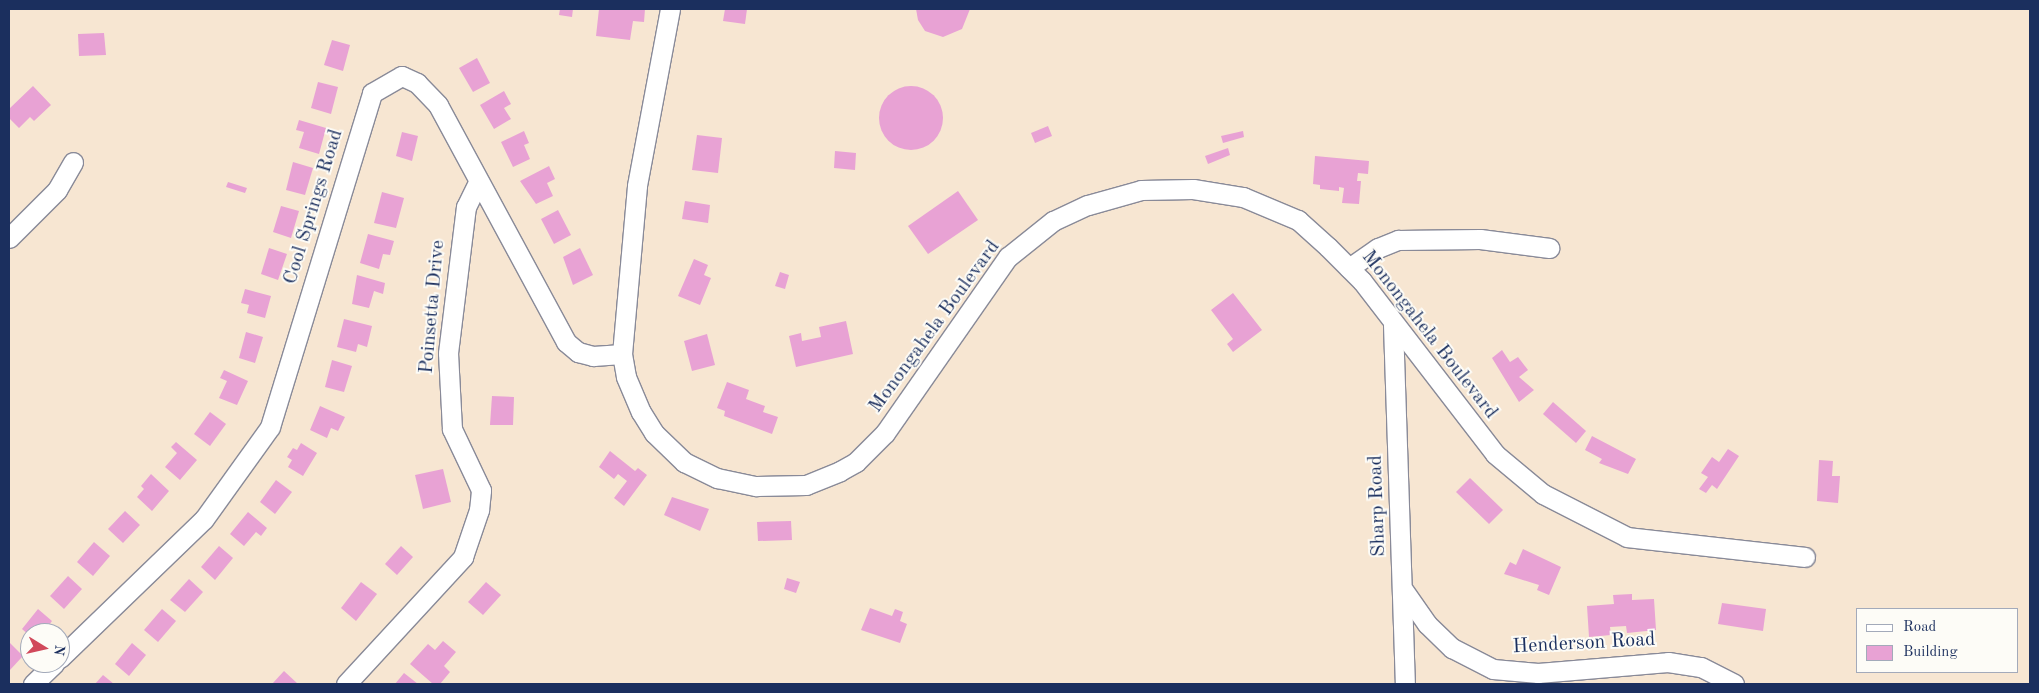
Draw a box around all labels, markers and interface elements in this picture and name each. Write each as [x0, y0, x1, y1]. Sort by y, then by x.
street label: Cool Springs Road [279, 126, 349, 288]
street label: Monongahela Boulevard [864, 236, 1006, 418]
street label: Poinsetta Drive [415, 239, 451, 375]
street label: Monongahela Boulevard [1356, 246, 1502, 424]
street label: Sharp Road [1364, 455, 1392, 557]
legend [1856, 608, 2019, 673]
text: Road [1903, 620, 1936, 635]
north arrow [20, 623, 70, 673]
street label: Henderson Road [1512, 628, 1656, 660]
text: N [51, 644, 67, 657]
text: Building [1903, 645, 1958, 660]

